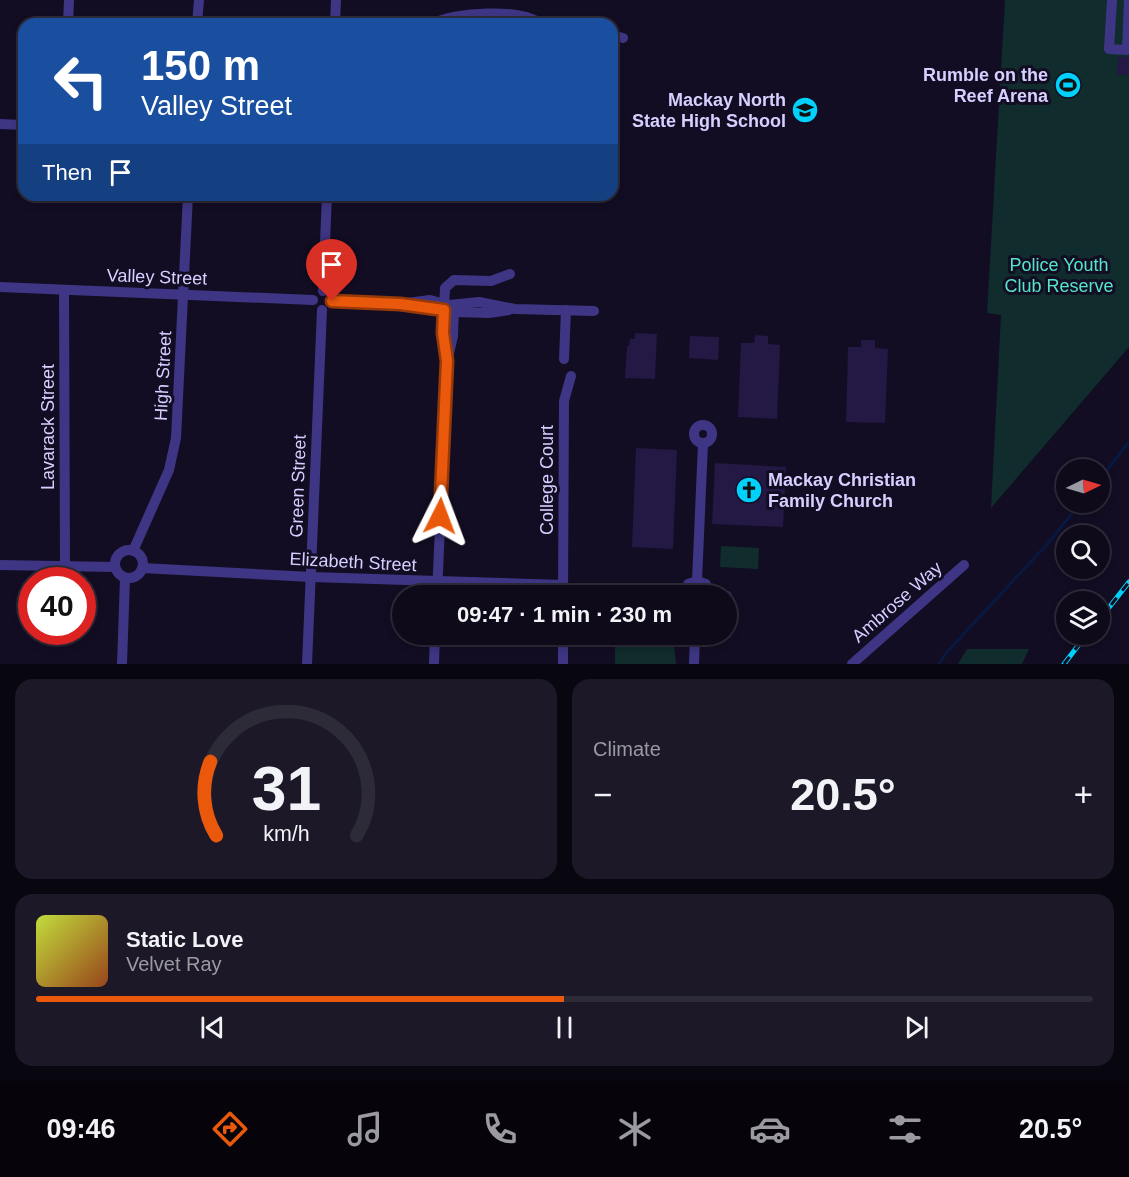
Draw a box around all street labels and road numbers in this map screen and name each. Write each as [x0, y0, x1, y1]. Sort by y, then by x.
street label: Valley Street [106, 265, 208, 289]
street label: High Street [151, 331, 175, 421]
street label: Lavarack Street [38, 364, 58, 490]
street label: College Court [537, 425, 557, 535]
street label: Green Street [286, 434, 310, 538]
street label: Elizabeth Street [289, 549, 417, 575]
street label: Ambrose Way [848, 558, 946, 646]

